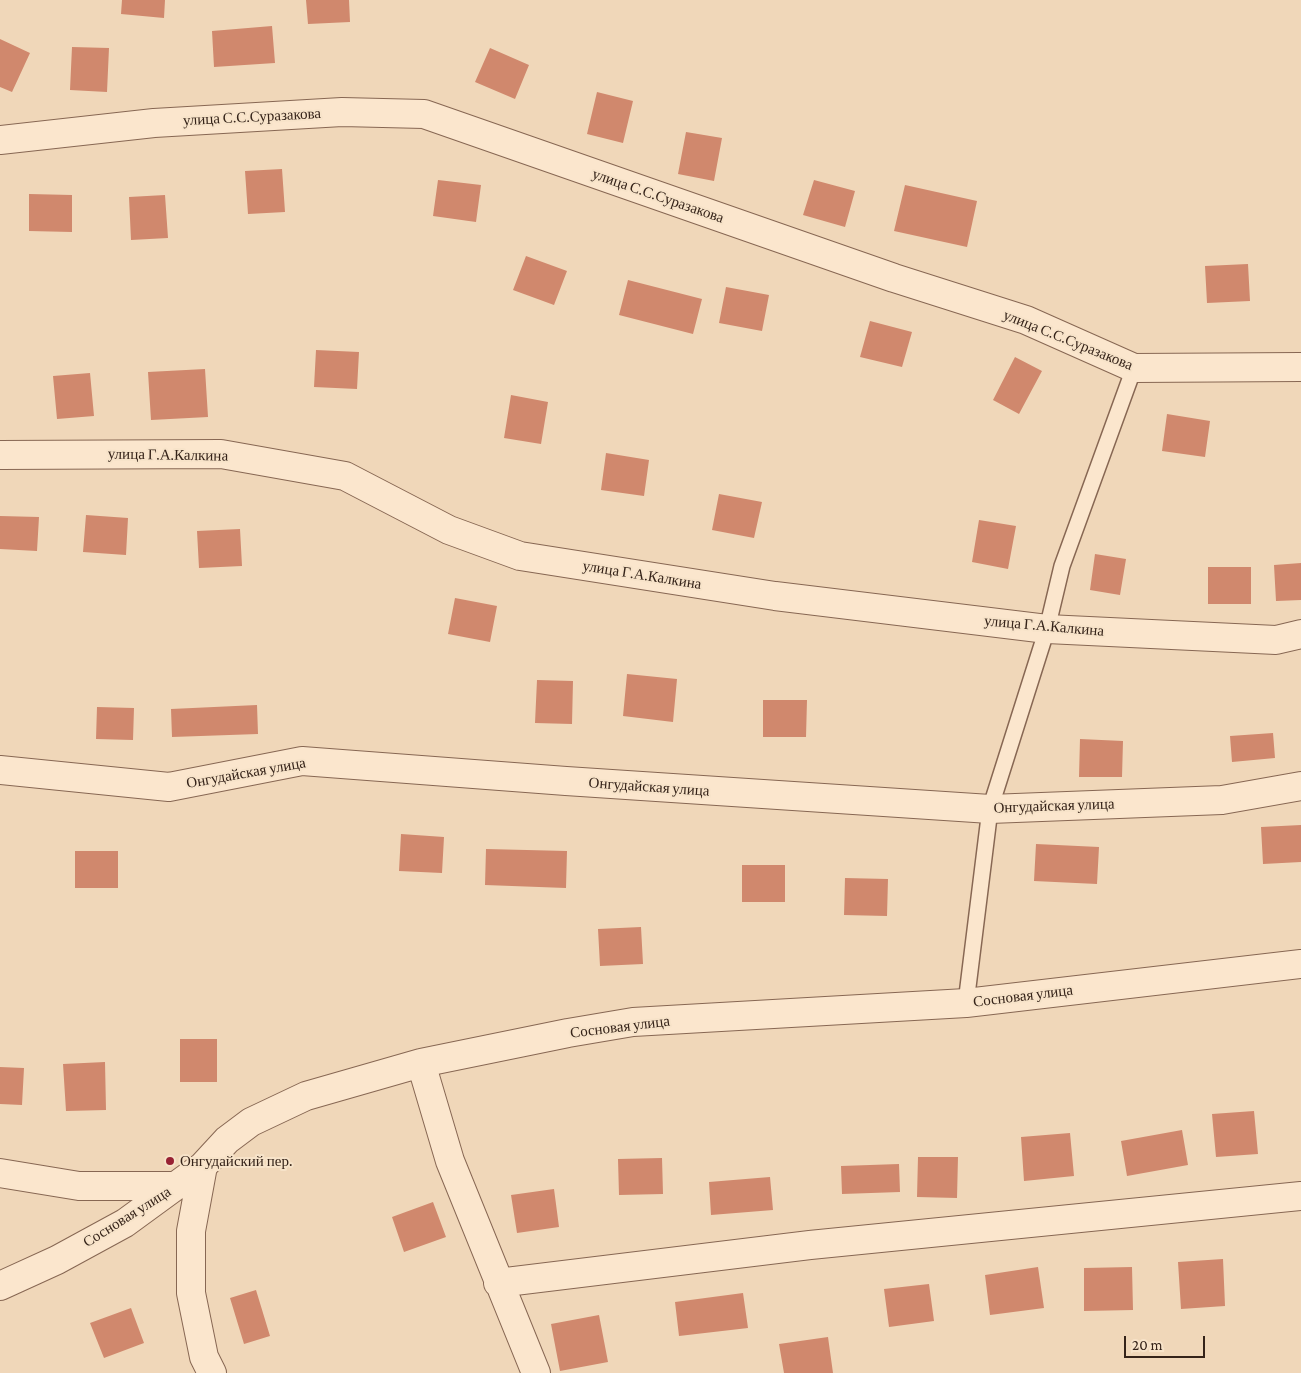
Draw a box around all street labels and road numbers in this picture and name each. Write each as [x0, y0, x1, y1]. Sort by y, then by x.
street label: улица С.С.Суразакова [183, 104, 321, 130]
street label: улица С.С.Суразакова [590, 165, 726, 227]
street label: улица С.С.Суразакова [1001, 306, 1135, 374]
street label: улица Г.А.Калкина [108, 445, 228, 465]
street label: улица Г.А.Калкина [581, 557, 703, 593]
street label: улица Г.А.Калкина [983, 612, 1105, 640]
street label: Онгудайская улица [185, 754, 307, 792]
street label: Онгудайская улица [588, 774, 710, 800]
street label: Онгудайская улица [993, 795, 1115, 817]
street label: Сосновая улица [972, 981, 1074, 1011]
street label: Сосновая улица [569, 1012, 671, 1042]
street label: Сосновая улица [80, 1183, 174, 1251]

